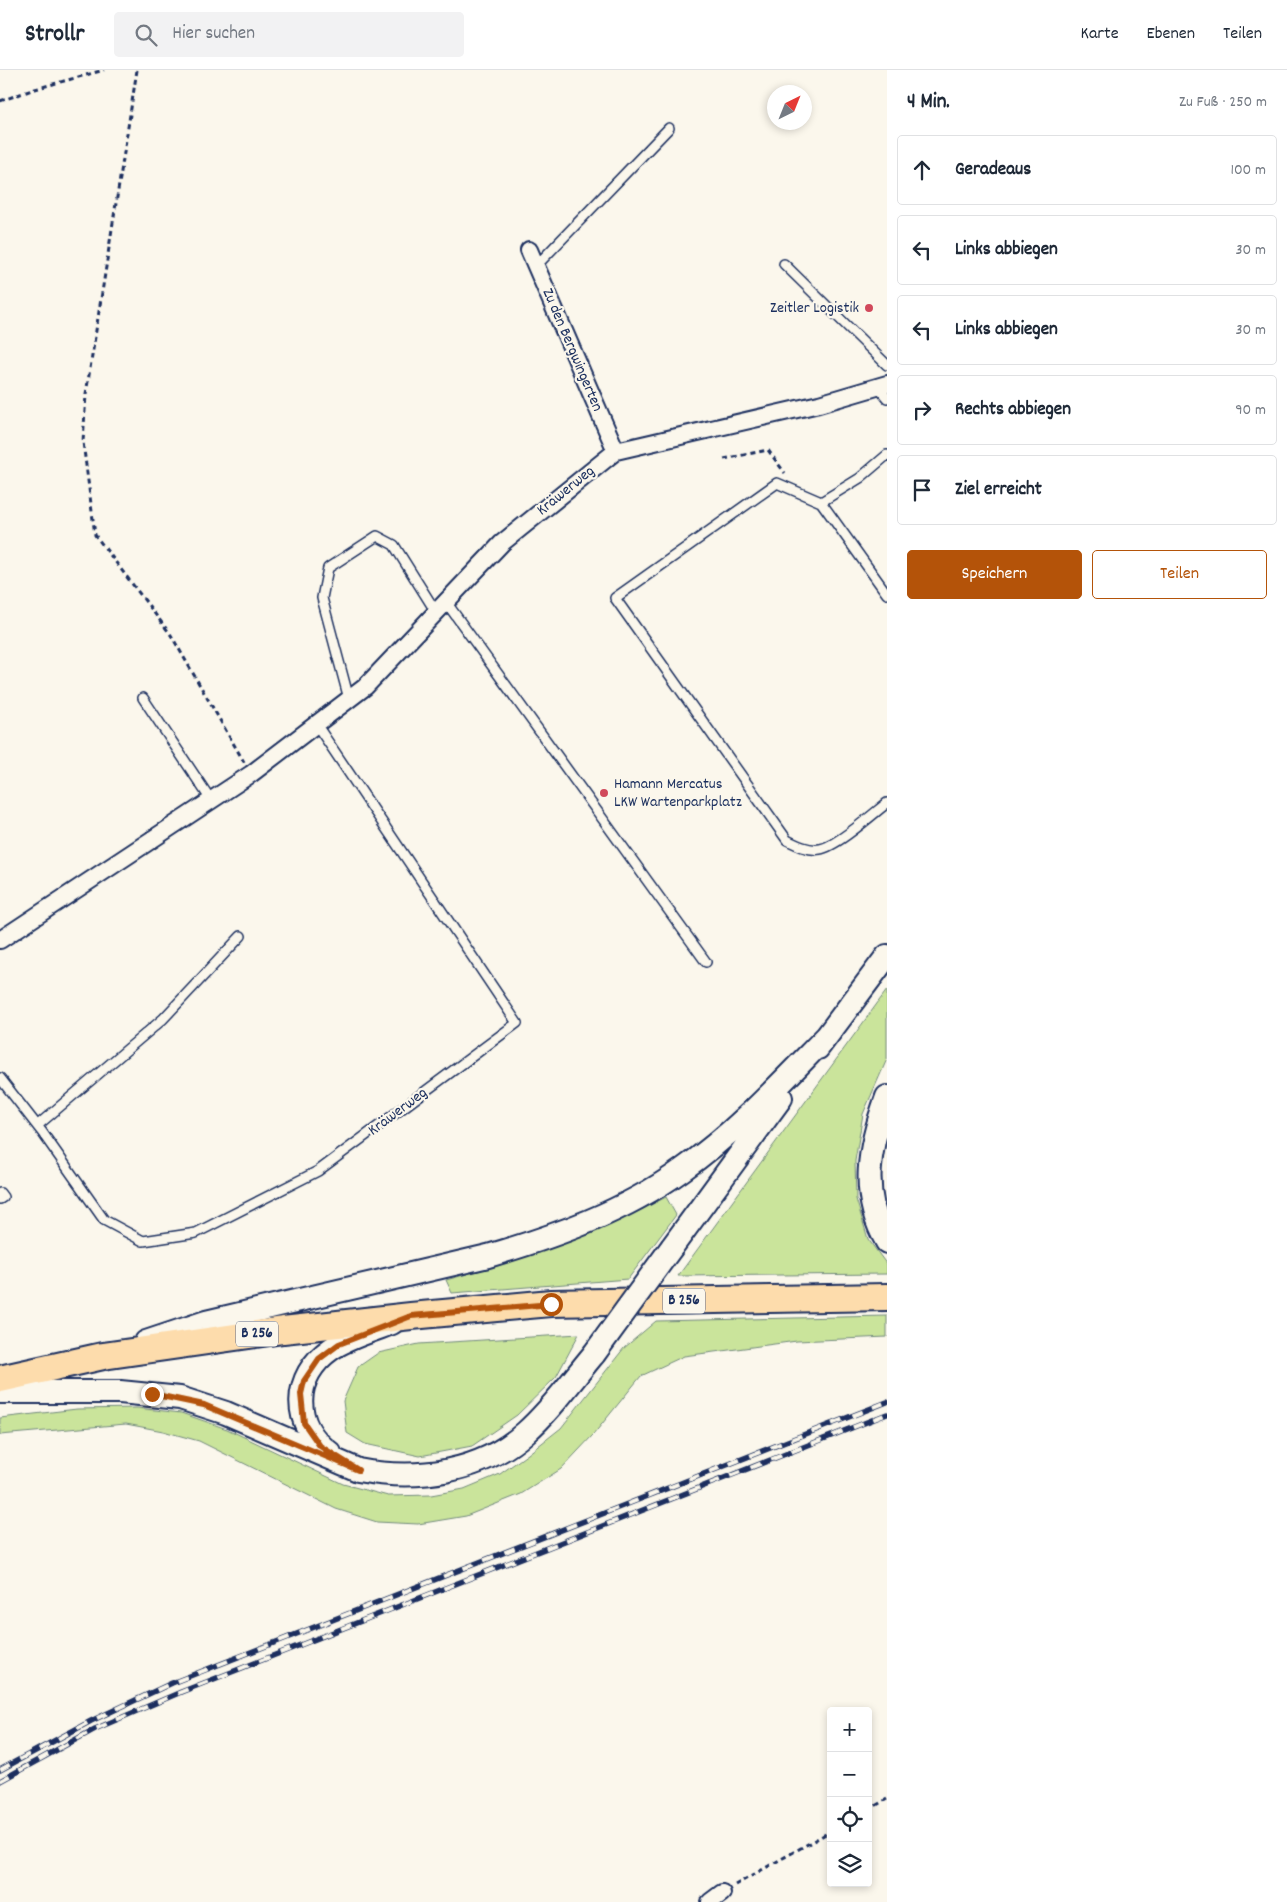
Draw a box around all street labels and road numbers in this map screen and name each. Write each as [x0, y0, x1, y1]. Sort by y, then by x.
street label: Zu den Bergwingerten [536, 285, 608, 415]
street label: Kräwerweg [532, 460, 600, 522]
street label: Kräwerweg [364, 1082, 432, 1142]
road number: B 256 [663, 1288, 705, 1314]
road number: B 256 [236, 1322, 278, 1346]

